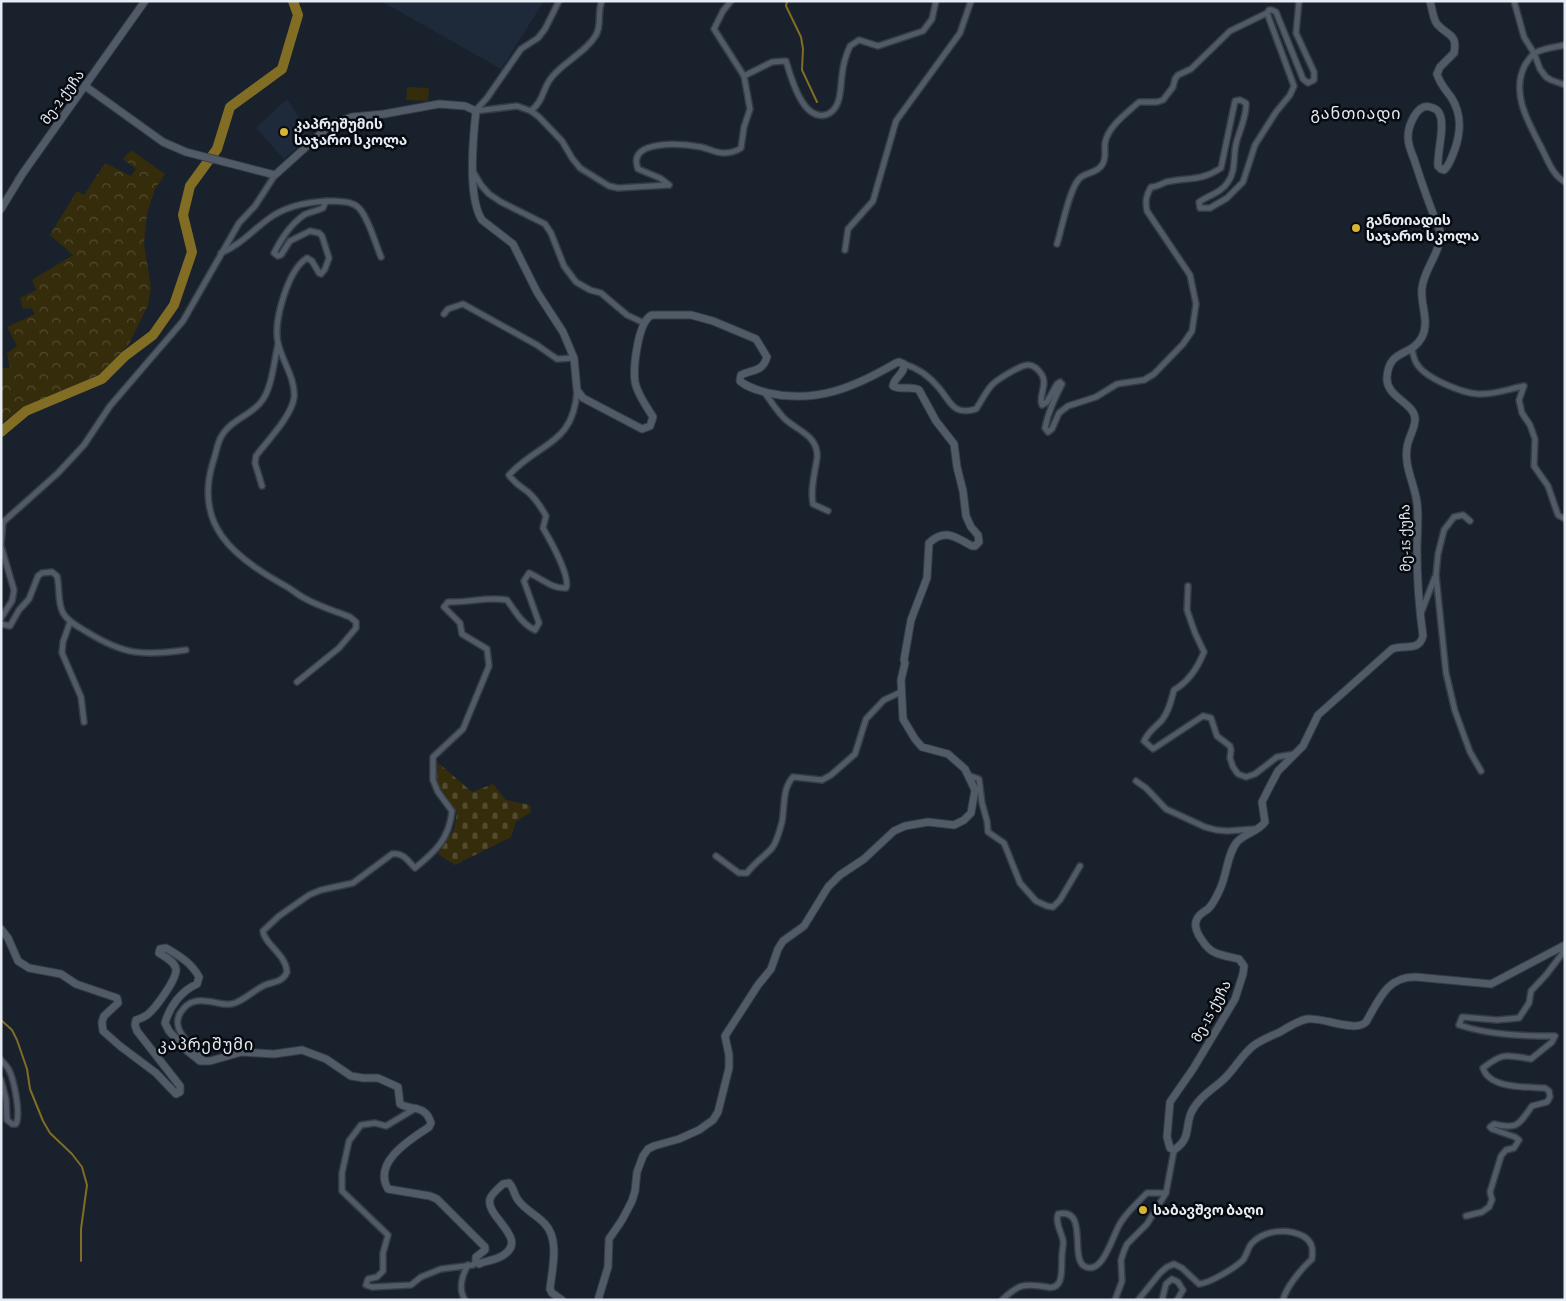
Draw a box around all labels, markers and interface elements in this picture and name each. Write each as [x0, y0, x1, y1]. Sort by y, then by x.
street label: მე-2 ქუჩა [37, 67, 88, 128]
district label: განთიადი [1310, 105, 1402, 124]
place label: კაპრეშუმის საჯარო სკოლა [294, 116, 407, 149]
marker: კაპრეშუმის საჯარო სკოლა [278, 126, 290, 138]
place label: განთიადის საჯარო სკოლა [1366, 212, 1479, 245]
marker: განთიადის საჯარო სკოლა [1350, 222, 1362, 234]
street label: მე-15 ქუჩა [1396, 504, 1415, 572]
street label: მე-15 ქუჩა [1188, 977, 1235, 1045]
district label: კაპრეშუმი [158, 1036, 254, 1054]
place label: საბავშვო ბაღი [1153, 1202, 1264, 1219]
marker: საბავშვო ბაღი [1137, 1204, 1149, 1216]

